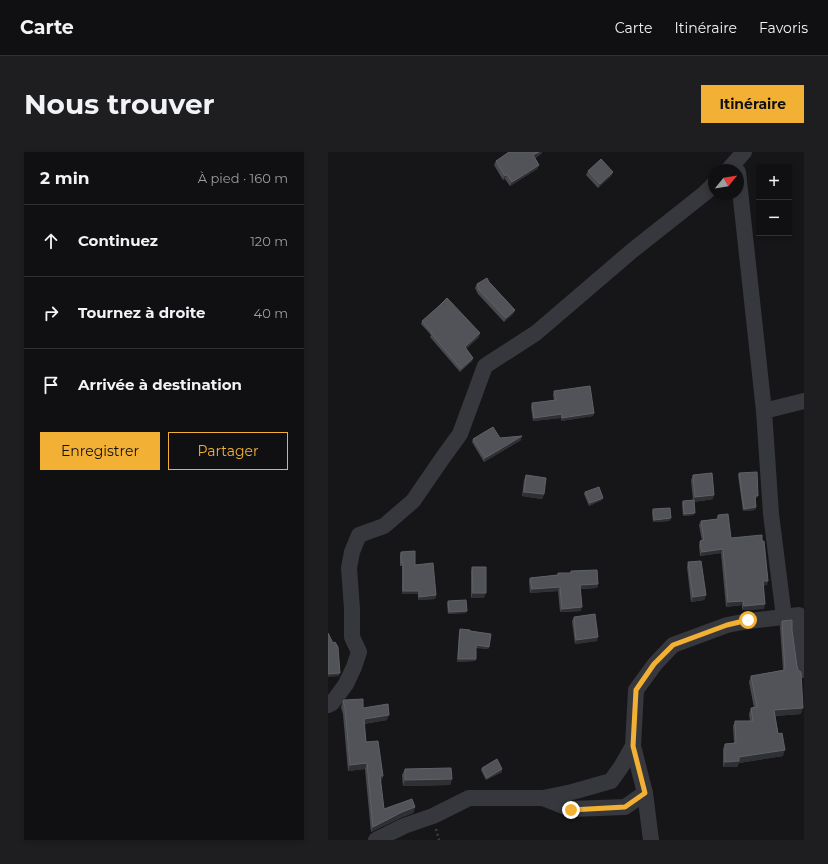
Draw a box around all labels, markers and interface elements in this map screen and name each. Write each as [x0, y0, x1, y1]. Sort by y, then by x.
text: Carte [20, 16, 74, 39]
text: Carte [615, 19, 652, 37]
text: Itinéraire [674, 19, 737, 37]
text: Favoris [759, 19, 808, 37]
button: Itinéraire [701, 85, 804, 123]
text: Nous trouver [24, 87, 215, 121]
north arrow [708, 164, 744, 200]
map controls [756, 164, 792, 236]
button: + [756, 164, 792, 200]
text: 2 min [40, 168, 90, 188]
text: À pied · 160 m [198, 170, 288, 186]
button: − [756, 200, 792, 236]
icon: ahead [40, 230, 62, 252]
text: Continuez [78, 231, 158, 250]
text: 120 m [250, 233, 288, 249]
icon: right [40, 302, 62, 324]
text: Tournez à droite [78, 303, 206, 322]
text: 40 m [254, 305, 288, 321]
icon: arrive [40, 374, 62, 396]
text: Arrivée à destination [78, 375, 242, 394]
button: Enregistrer [40, 432, 160, 470]
button: Partager [168, 432, 288, 470]
route start [739, 611, 757, 629]
route end [562, 801, 580, 819]

